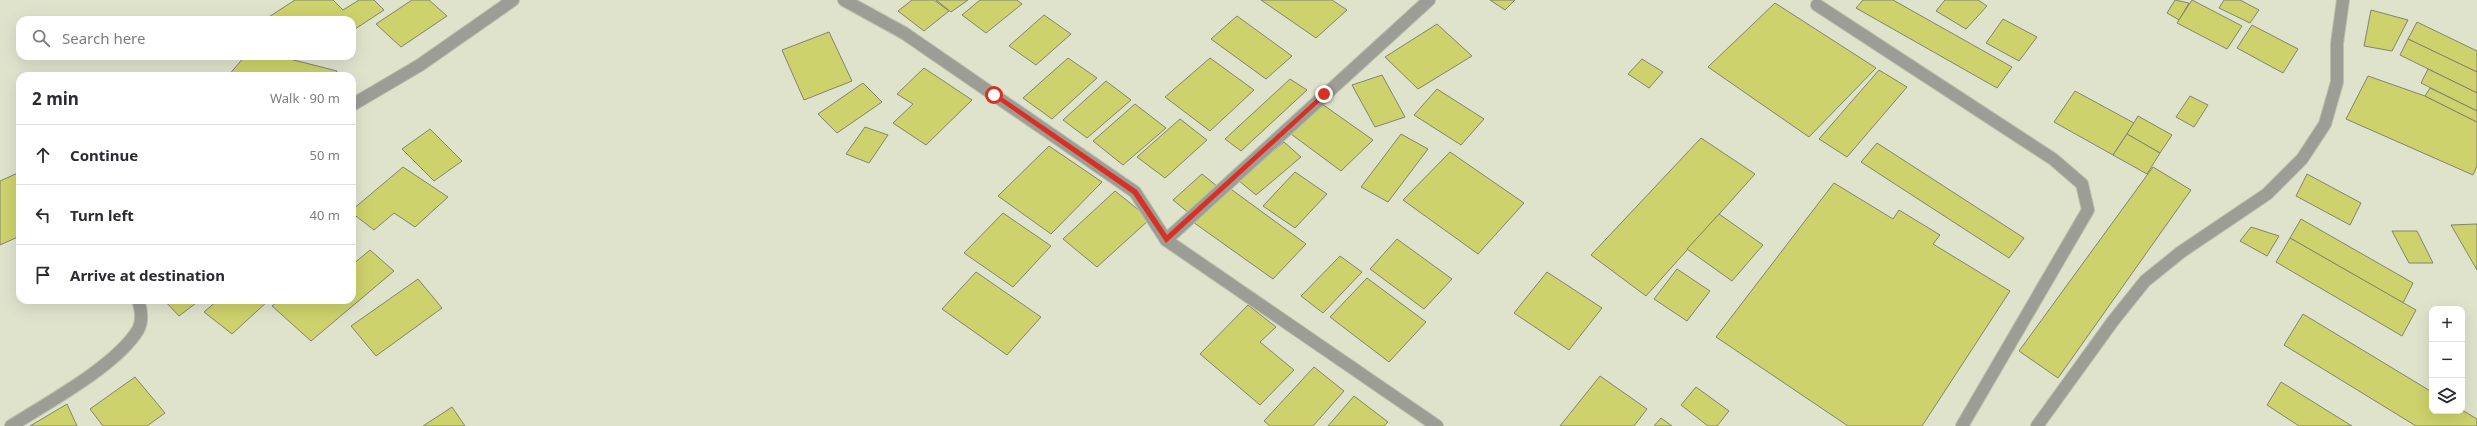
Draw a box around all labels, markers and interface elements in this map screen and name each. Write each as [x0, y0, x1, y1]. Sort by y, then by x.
search box [16, 16, 356, 60]
icon: search [30, 27, 52, 49]
text: Search here [62, 28, 145, 48]
route end [1315, 85, 1333, 103]
route start [985, 86, 1003, 104]
text: 2 min [32, 87, 79, 110]
text: Walk · 90 m [270, 89, 340, 107]
icon: ahead [32, 144, 54, 166]
text: Continue [70, 145, 138, 165]
text: 50 m [310, 146, 340, 164]
icon: left [32, 204, 54, 226]
text: Turn left [70, 205, 134, 225]
text: 40 m [310, 206, 340, 224]
icon: arrive [32, 264, 54, 286]
text: Arrive at destination [70, 265, 225, 285]
map controls [2429, 306, 2465, 414]
button: + [2429, 306, 2465, 342]
button: − [2429, 342, 2465, 378]
button: layers [2429, 378, 2465, 414]

